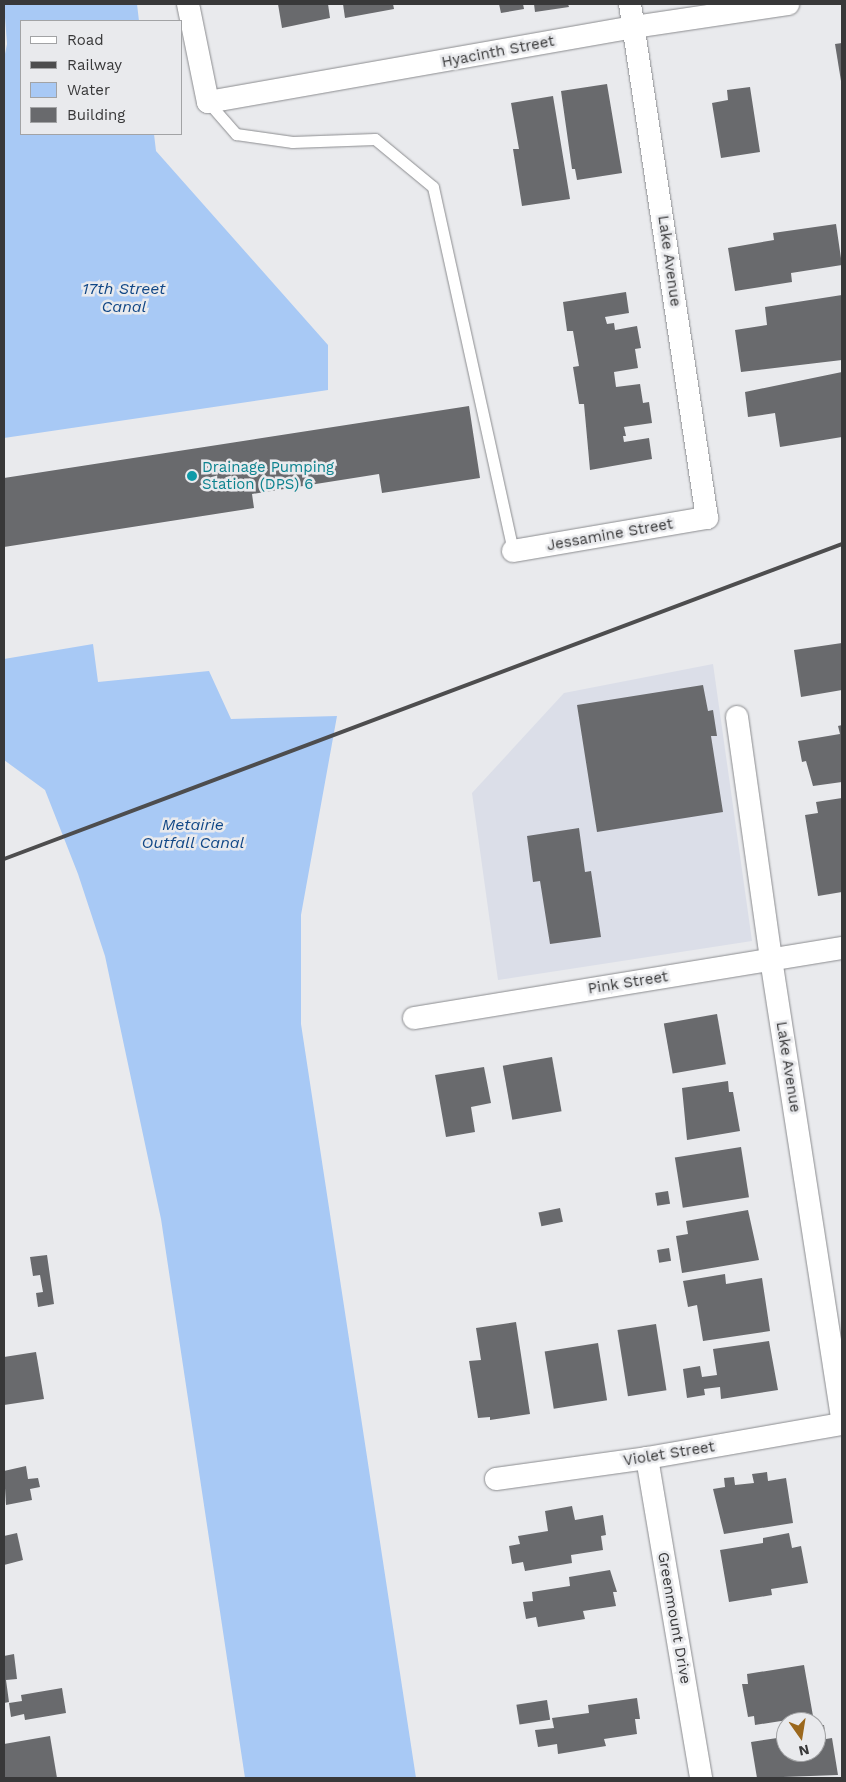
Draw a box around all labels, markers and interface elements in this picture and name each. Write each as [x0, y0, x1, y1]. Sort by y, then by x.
legend [20, 20, 182, 135]
text: Road [67, 31, 104, 49]
street label: Hyacinth Street [440, 32, 556, 72]
text: Railway [67, 56, 122, 74]
text: Water [67, 81, 110, 99]
text: Building [67, 106, 125, 124]
street label: Lake Avenue [654, 214, 684, 308]
water label: 17th Street Canal [83, 279, 165, 317]
place label: Drainage Pumping Station (DPS) 6 [202, 458, 334, 493]
marker: Drainage Pumping Station (DPS) 6 [186, 470, 198, 482]
street label: Jessamine Street [546, 515, 674, 555]
water label: Metairie Outfall Canal [141, 815, 245, 853]
street label: Pink Street [586, 968, 670, 998]
street label: Lake Avenue [772, 1020, 804, 1114]
street label: Violet Street [622, 1438, 716, 1470]
street label: Greenmount Drive [654, 1551, 694, 1685]
north arrow [776, 1712, 826, 1762]
text: N [797, 1742, 811, 1760]

